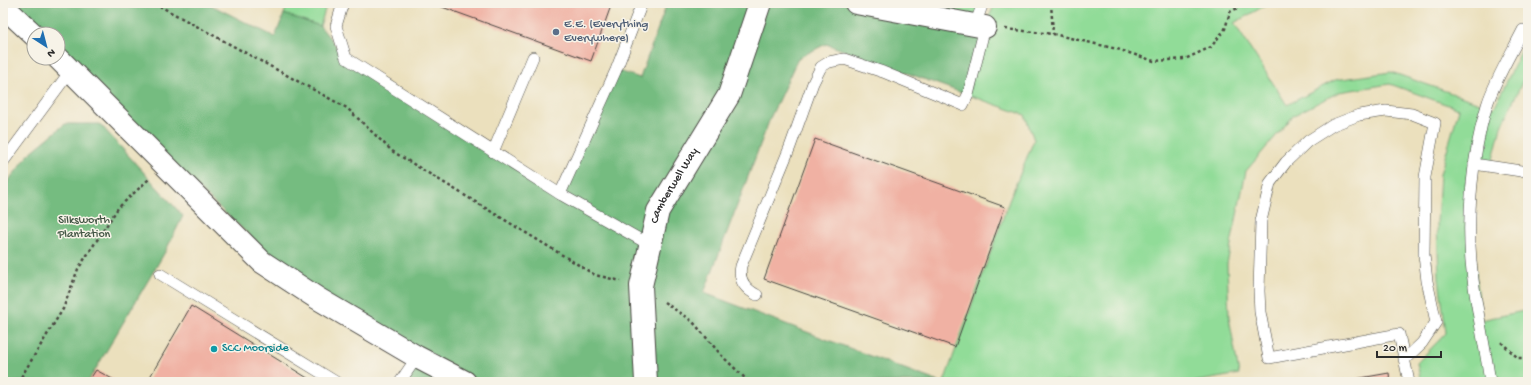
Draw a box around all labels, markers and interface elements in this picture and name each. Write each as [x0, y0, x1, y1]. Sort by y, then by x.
place label: E.E. (Everything Everywhere) [564, 18, 648, 46]
north arrow [26, 26, 66, 66]
marker: E.E. (Everything Everywhere) [551, 27, 561, 37]
text: N [44, 46, 57, 59]
street label: Camberwell Way [648, 145, 702, 225]
park label: Silksworth Plantation [57, 214, 111, 242]
scale bar [1377, 333, 1441, 359]
place label: SCC Moorside [222, 342, 289, 356]
text: 20 m [1383, 342, 1408, 356]
marker: SCC Moorside [209, 344, 219, 354]

